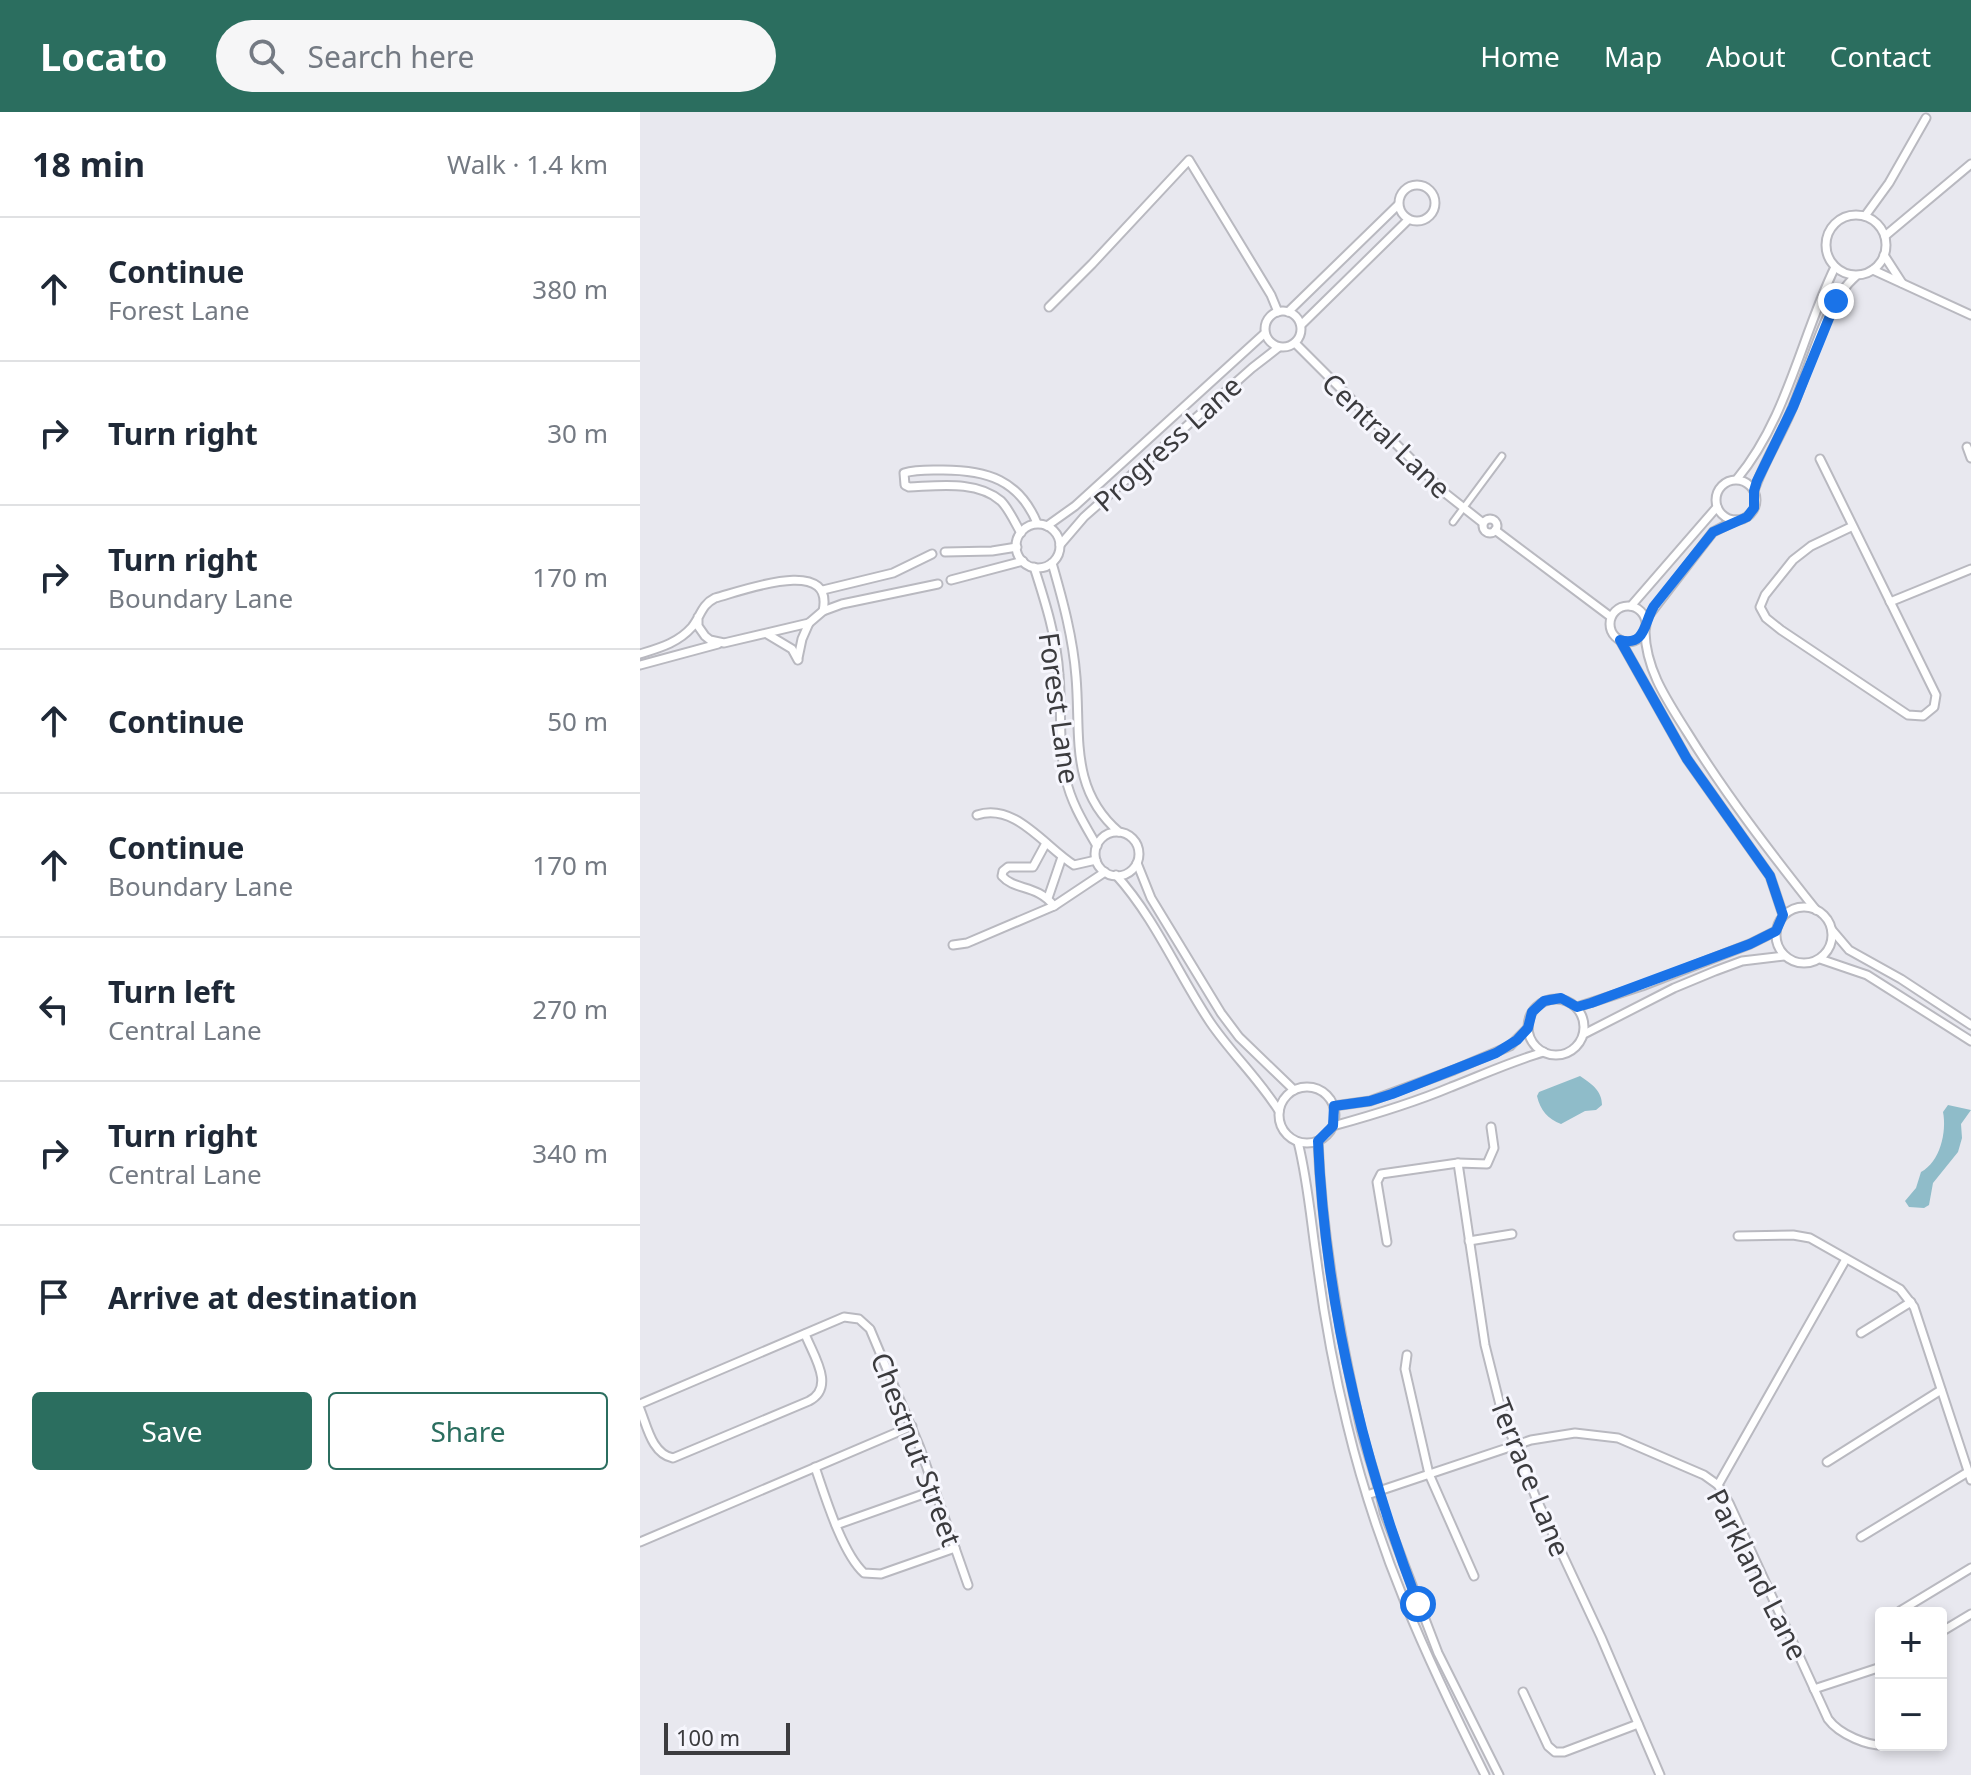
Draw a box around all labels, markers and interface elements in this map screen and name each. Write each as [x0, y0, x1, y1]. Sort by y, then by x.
search box [216, 20, 776, 92]
text: Locato [40, 30, 168, 82]
icon: search [244, 34, 288, 78]
text: Search here [308, 36, 475, 77]
text: Home [1480, 37, 1560, 75]
text: Map [1604, 37, 1662, 75]
text: About [1706, 37, 1786, 75]
text: Contact [1830, 37, 1931, 75]
text: 18 min [32, 141, 145, 187]
text: Walk · 1.4 km [447, 146, 608, 182]
text: Continue [108, 251, 244, 292]
icon: ahead [32, 267, 76, 311]
text: 380 m [532, 271, 608, 307]
route end [1818, 283, 1854, 319]
text: Forest Lane [108, 292, 250, 328]
street label: Central Lane [1314, 364, 1460, 506]
street label: Progress Lane [1085, 366, 1249, 520]
icon: right [32, 411, 76, 455]
text: Turn right [108, 413, 258, 454]
text: 30 m [547, 415, 608, 451]
text: Turn right [108, 539, 258, 580]
icon: right [32, 555, 76, 599]
text: 170 m [532, 559, 608, 595]
text: Boundary Lane [108, 580, 293, 616]
street label: Forest Lane [1031, 630, 1089, 786]
icon: ahead [32, 699, 76, 743]
text: Continue [108, 701, 244, 742]
text: 50 m [547, 703, 608, 739]
text: Continue [108, 827, 244, 868]
icon: ahead [32, 843, 76, 887]
text: 170 m [532, 847, 608, 883]
text: Boundary Lane [108, 868, 293, 904]
text: Turn left [108, 971, 236, 1012]
icon: left [32, 987, 76, 1031]
text: 270 m [532, 991, 608, 1027]
text: Central Lane [108, 1012, 262, 1048]
text: Turn right [108, 1115, 258, 1156]
icon: right [32, 1131, 76, 1175]
text: 340 m [532, 1135, 608, 1171]
text: Central Lane [108, 1156, 262, 1192]
icon: arrive [32, 1275, 76, 1319]
text: Arrive at destination [108, 1277, 418, 1318]
street label: Chestnut Street [863, 1347, 971, 1551]
button: Save [32, 1392, 312, 1470]
button: Share [328, 1392, 608, 1470]
street label: Terrace Lane [1482, 1392, 1580, 1562]
street label: Parkland Lane [1699, 1482, 1817, 1666]
route start [1400, 1586, 1436, 1622]
map controls [1875, 1607, 1947, 1751]
button: + [1875, 1607, 1947, 1679]
button: − [1875, 1679, 1947, 1751]
scale bar [664, 1719, 790, 1755]
text: 100 m [676, 1722, 740, 1752]

